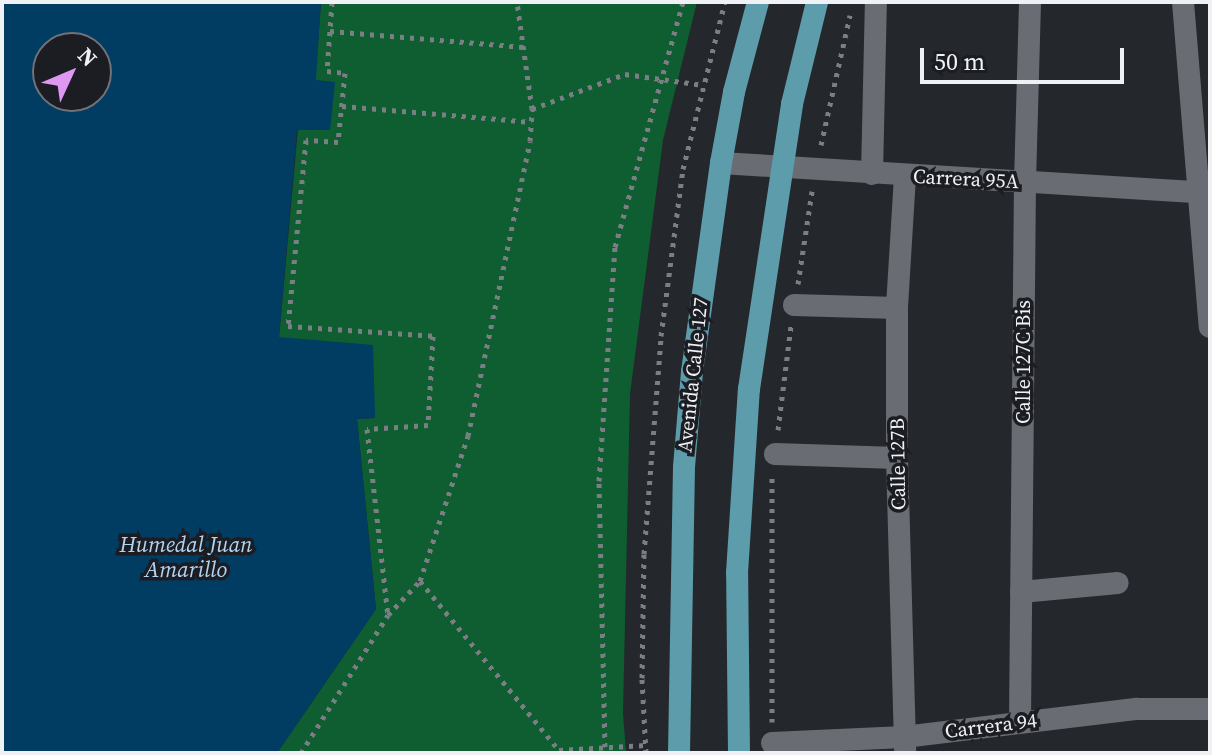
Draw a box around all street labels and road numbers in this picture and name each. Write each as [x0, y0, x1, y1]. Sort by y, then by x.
street label: Carrera 95A [912, 164, 1020, 194]
street label: Avenida Calle 127 [673, 296, 713, 454]
street label: Calle 127C Bis [1011, 300, 1035, 424]
street label: Calle 127B [885, 418, 911, 510]
street label: Carrera 94 [944, 708, 1038, 744]

